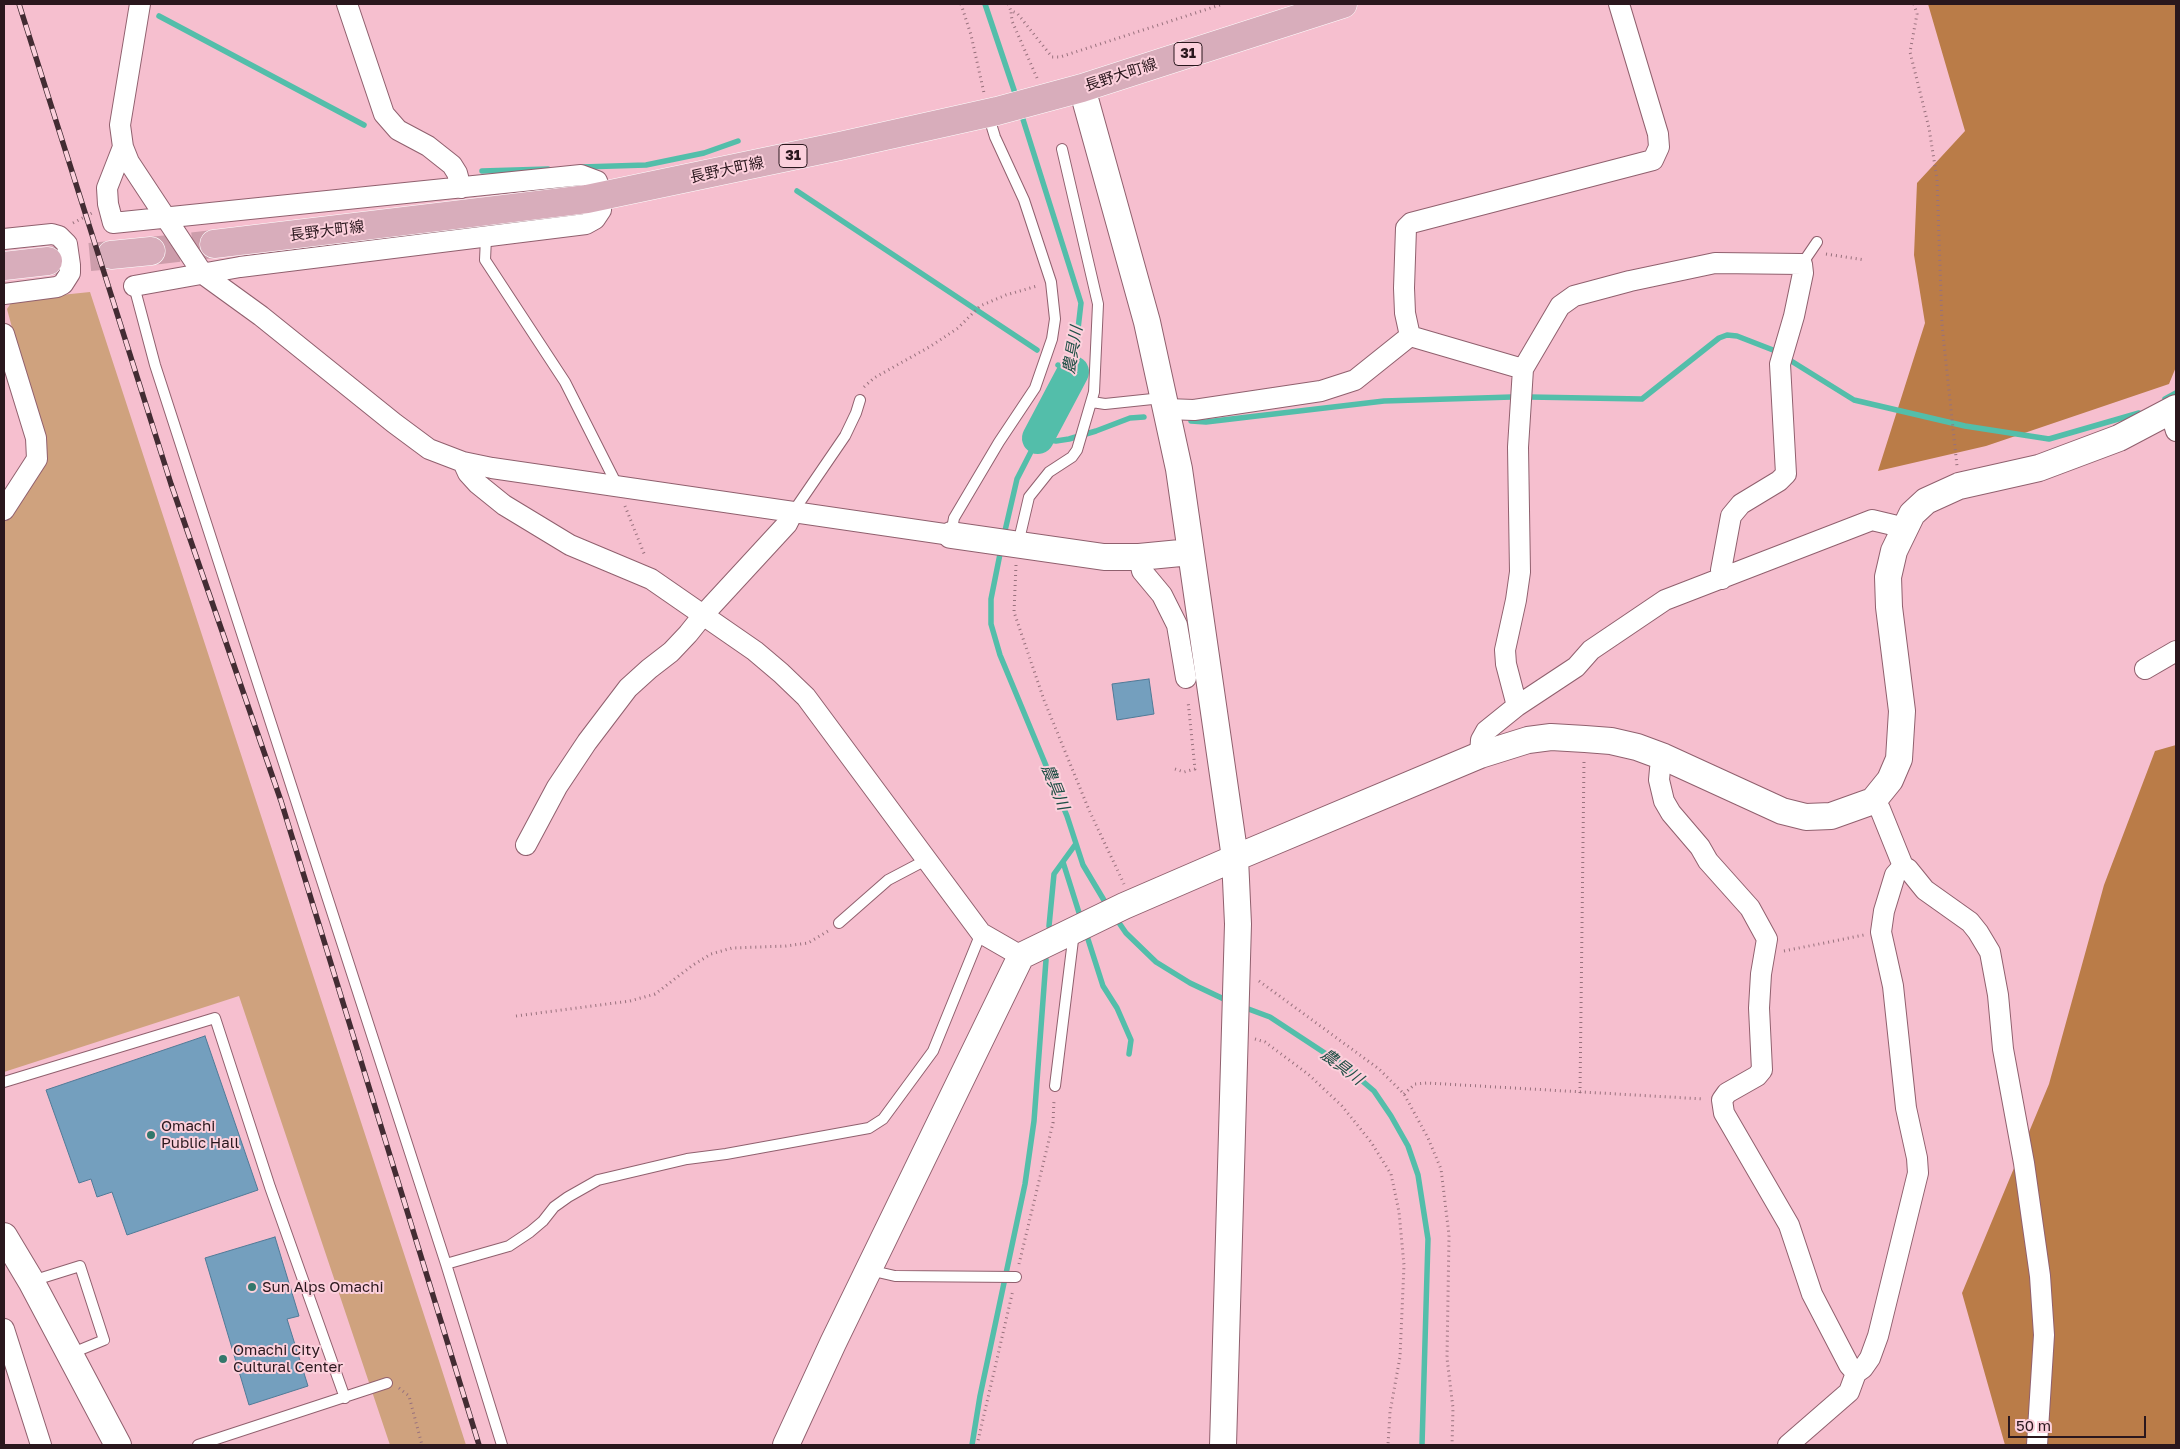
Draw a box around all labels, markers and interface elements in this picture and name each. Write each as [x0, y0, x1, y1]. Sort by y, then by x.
road number: 31 [1174, 42, 1202, 66]
street label: 長野大町線 [1083, 55, 1159, 95]
road number: 31 [779, 144, 807, 168]
street label: 長野大町線 [688, 153, 766, 187]
street label: 長野大町線 [289, 217, 365, 245]
water label: 農具川 [1059, 325, 1087, 375]
water label: 農具川 [1037, 761, 1073, 813]
water label: 農具川 [1317, 1045, 1367, 1089]
place label: Omachi Public Hall [161, 1117, 239, 1152]
marker: Omachi Public Hall [145, 1129, 157, 1141]
place label: Sun Alps Omachi [262, 1278, 383, 1296]
marker: Sun Alps Omachi [246, 1281, 258, 1293]
place label: Omachi City Cultural Center [233, 1341, 343, 1376]
marker: Omachi City Cultural Center [217, 1353, 229, 1365]
scale bar [2010, 1406, 2148, 1438]
text: 50 m [2016, 1416, 2051, 1434]

